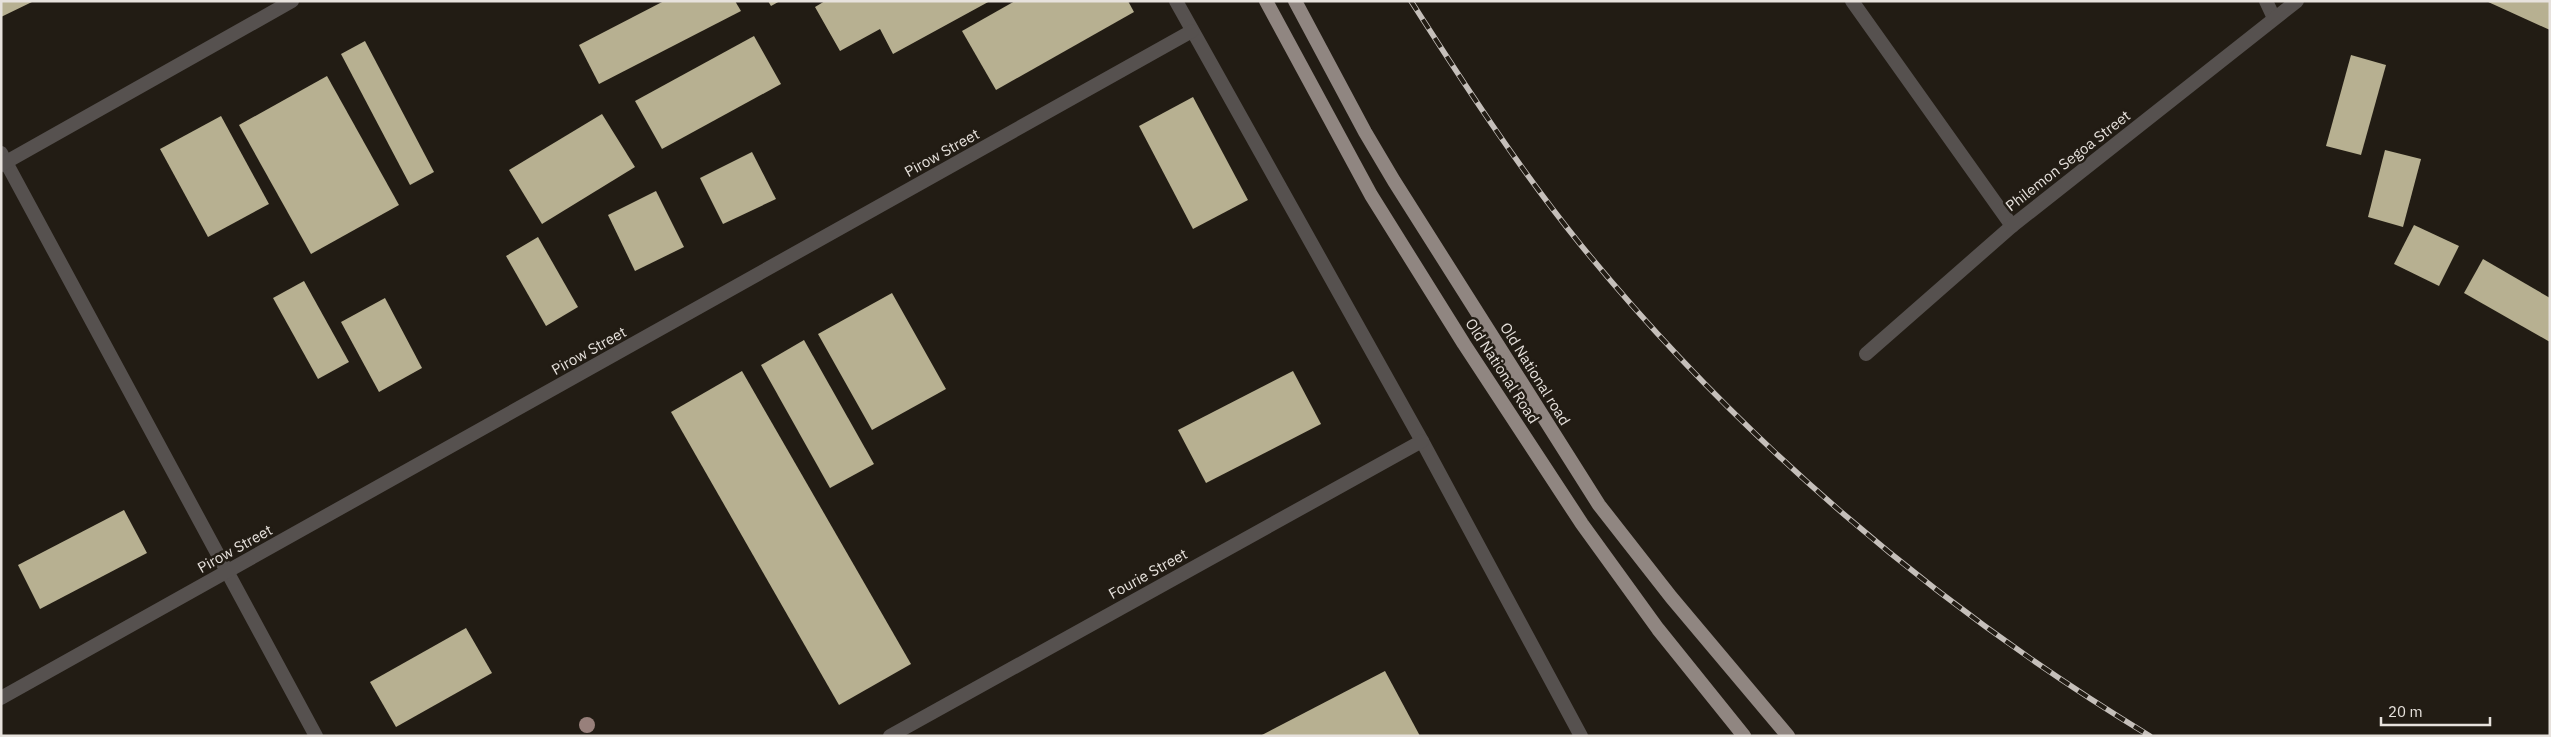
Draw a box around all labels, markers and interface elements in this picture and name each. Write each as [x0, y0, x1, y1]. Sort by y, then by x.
street label: Philemon Segoa Street [2002, 106, 2134, 215]
street label: Pirow Street [901, 124, 983, 181]
street label: Old National Road [1461, 315, 1544, 427]
street label: Old National road [1496, 319, 1575, 429]
street label: Pirow Street [548, 322, 630, 379]
street label: Pirow Street [194, 520, 276, 577]
street label: Fourie Street [1105, 544, 1190, 603]
scale bar [2381, 694, 2490, 726]
text: 20 m [2388, 702, 2423, 721]

